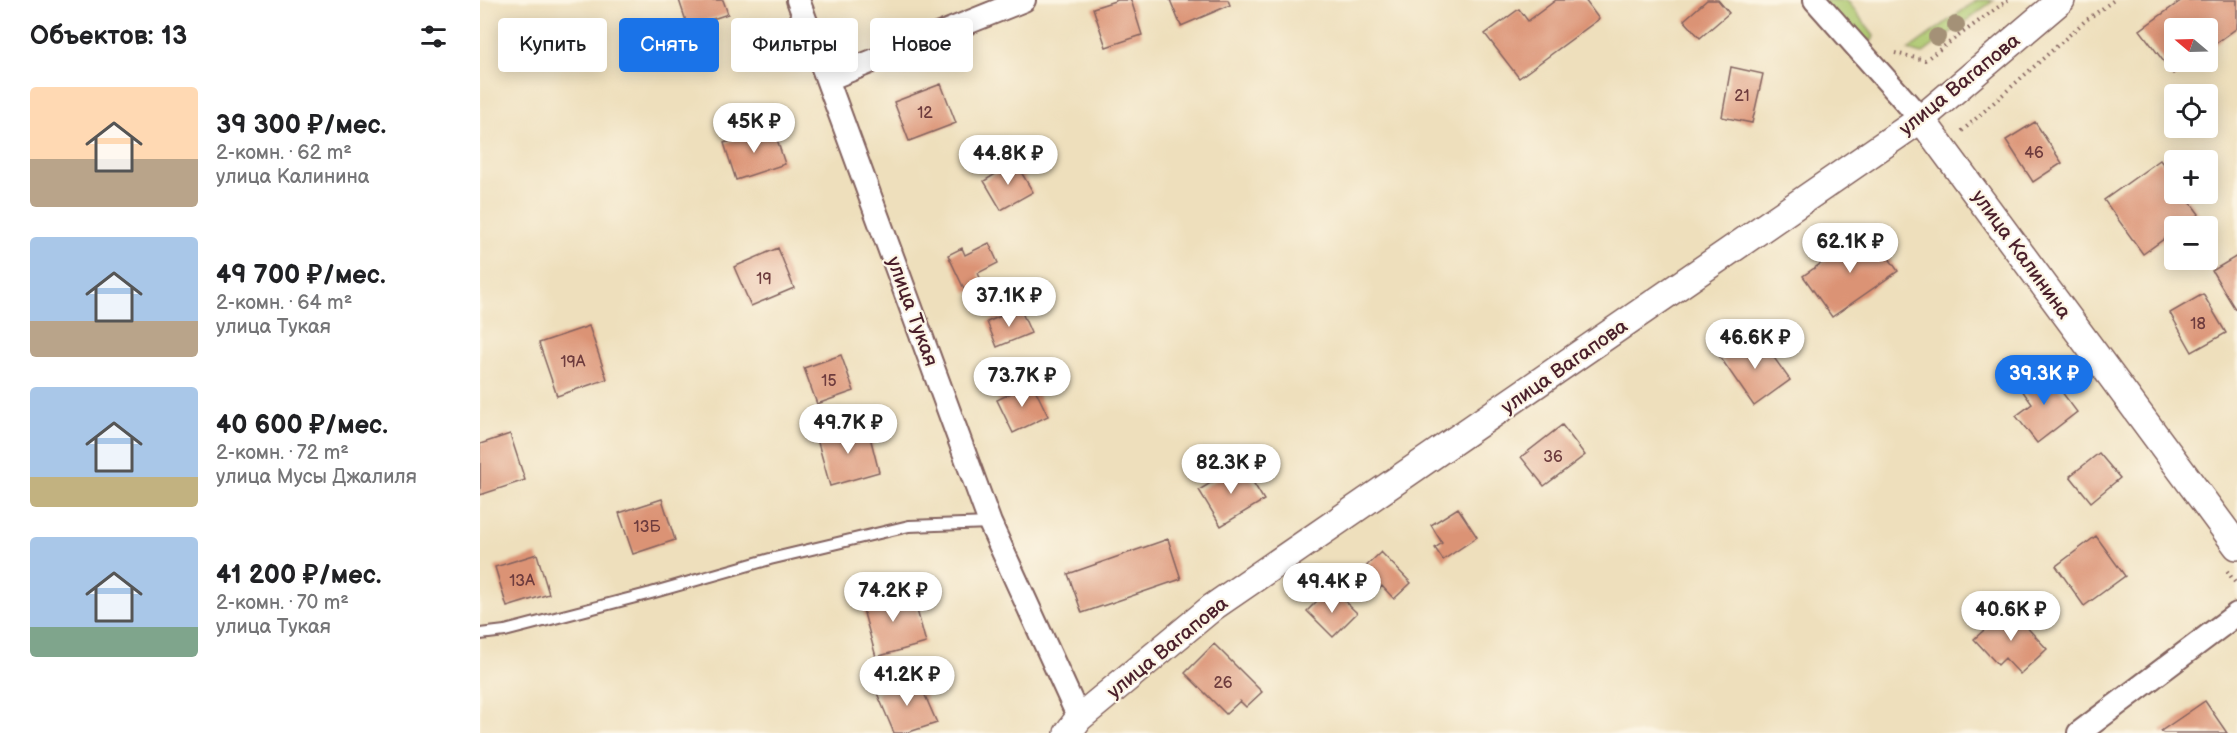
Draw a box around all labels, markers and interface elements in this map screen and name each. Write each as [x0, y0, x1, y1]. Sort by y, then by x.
chip: Купить [498, 18, 607, 72]
chip: Снять [619, 18, 719, 72]
chip: Фильтры [731, 18, 858, 72]
chip: Новое [870, 18, 973, 72]
north arrow [2164, 18, 2218, 72]
map controls [2164, 18, 2218, 270]
icon: filters [417, 20, 450, 53]
text: Объектов: 13 [30, 21, 187, 52]
street label: улица Вагапова [1894, 29, 2025, 141]
button: locate [2164, 84, 2218, 138]
house number: 21 [1734, 87, 1750, 106]
pin: 45K ₽ [712, 103, 796, 154]
house number: 12 [917, 104, 933, 123]
text: 39 300 ₽/мес. [216, 110, 386, 141]
text: 45K ₽ [727, 110, 781, 134]
icon: home [78, 111, 150, 183]
pin: 44.8K ₽ [953, 135, 1063, 186]
text: 2-комн. · 62 m² [216, 141, 352, 165]
text: 44.8K ₽ [973, 142, 1043, 166]
house number: 46 [2024, 144, 2044, 163]
button: + [2164, 150, 2218, 204]
text: улица Калинина [216, 165, 370, 189]
street label: улица Калинина [1966, 185, 2076, 324]
button: − [2164, 216, 2218, 270]
pin: 62.1K ₽ [1795, 223, 1905, 274]
text: 62.1K ₽ [1816, 230, 1884, 254]
street label: улица Тукая [881, 253, 943, 369]
text: 49 700 ₽/мес. [216, 260, 386, 291]
icon: home [78, 261, 150, 333]
house number: 19 [756, 270, 772, 289]
pin: 37.1K ₽ [954, 277, 1064, 328]
text: 37.1K ₽ [976, 284, 1042, 308]
text: 2-комн. · 64 m² [216, 291, 352, 315]
street label: улица Вагапова [1497, 314, 1633, 419]
text: улица Тукая [216, 315, 331, 339]
house number: 18 [2190, 315, 2206, 334]
pin: 46.6K ₽ [1700, 319, 1810, 370]
text: 46.6K ₽ [1719, 326, 1791, 350]
house number: 19А [560, 353, 586, 372]
pin: 39.3K ₽ [1989, 355, 2099, 406]
pin: 73.7K ₽ [967, 357, 1077, 408]
text: 39.3K ₽ [2009, 362, 2079, 386]
text: 73.7K ₽ [988, 364, 1056, 388]
house number: 15 [821, 372, 837, 391]
pin: 49.7K ₽ [793, 404, 903, 455]
text: 40 600 ₽/мес. [216, 410, 388, 441]
icon: home [78, 411, 150, 483]
text: 49.7K ₽ [813, 411, 883, 435]
text: 2-комн. · 72 m² [216, 441, 349, 465]
pin: 82.3K ₽ [1176, 444, 1286, 495]
house number: 36 [1543, 448, 1563, 467]
text: 82.3K ₽ [1196, 451, 1266, 475]
text: улица Мусы Джалиля [216, 465, 417, 489]
house number: 13Б [633, 518, 661, 537]
text: 41 200 ₽/мес. [216, 560, 382, 591]
icon: home [78, 561, 150, 633]
pin: 49.4K ₽ [1277, 563, 1387, 614]
text: 49.4K ₽ [1297, 570, 1367, 594]
house number: 13А [509, 572, 535, 591]
pin: 74.2K ₽ [838, 572, 948, 623]
text: 74.2K ₽ [858, 579, 928, 603]
text: 2-комн. · 70 m² [216, 591, 349, 615]
pin: 40.6K ₽ [1956, 591, 2066, 642]
street label: улица Вагапова [1102, 592, 1233, 704]
text: 40.6K ₽ [1975, 598, 2047, 622]
text: улица Тукая [216, 615, 331, 639]
pin: 41.2K ₽ [852, 656, 962, 707]
text: 41.2K ₽ [874, 663, 940, 687]
house number: 26 [1213, 674, 1233, 693]

